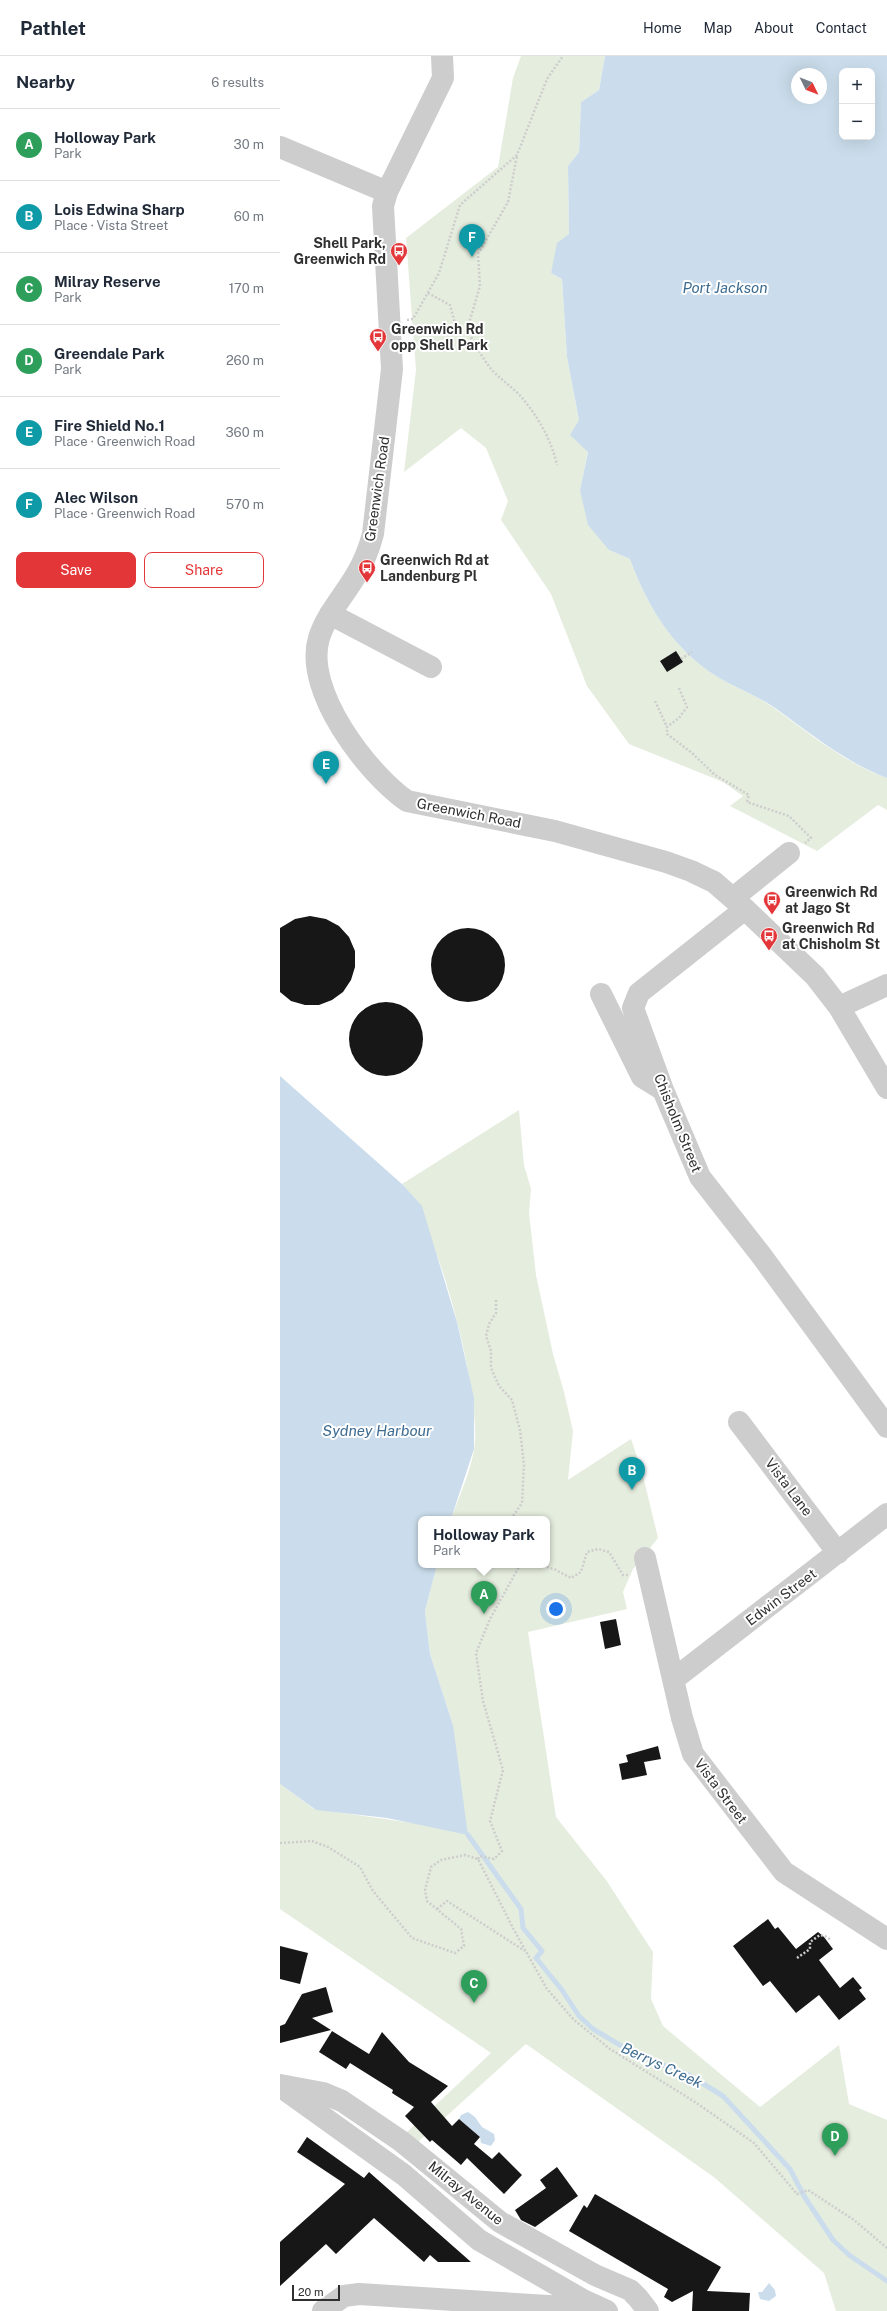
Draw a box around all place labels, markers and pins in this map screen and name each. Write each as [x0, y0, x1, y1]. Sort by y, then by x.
pin: F [459, 224, 485, 257]
place label: Shell Park, Greenwich Rd [294, 235, 386, 267]
bus stop icon: Shell Park, Greenwich Rd [389, 241, 409, 266]
place label: Greenwich Rd opp Shell Park [391, 321, 488, 353]
bus stop icon: Greenwich Rd opp Shell Park [368, 327, 388, 352]
place label: Greenwich Rd at Landenburg Pl [380, 552, 489, 584]
bus stop icon: Greenwich Rd at Landenburg Pl [357, 558, 377, 583]
pin: E [313, 751, 339, 784]
place label: Greenwich Rd at Jago St [785, 884, 877, 916]
bus stop icon: Greenwich Rd at Jago St [762, 890, 782, 915]
place label: Greenwich Rd at Chisholm St [782, 920, 880, 952]
bus stop icon: Greenwich Rd at Chisholm St [759, 926, 779, 951]
pin: B [619, 1457, 645, 1490]
pin: A [471, 1581, 497, 1614]
pin: C [461, 1970, 487, 2003]
pin: D [822, 2123, 848, 2156]

